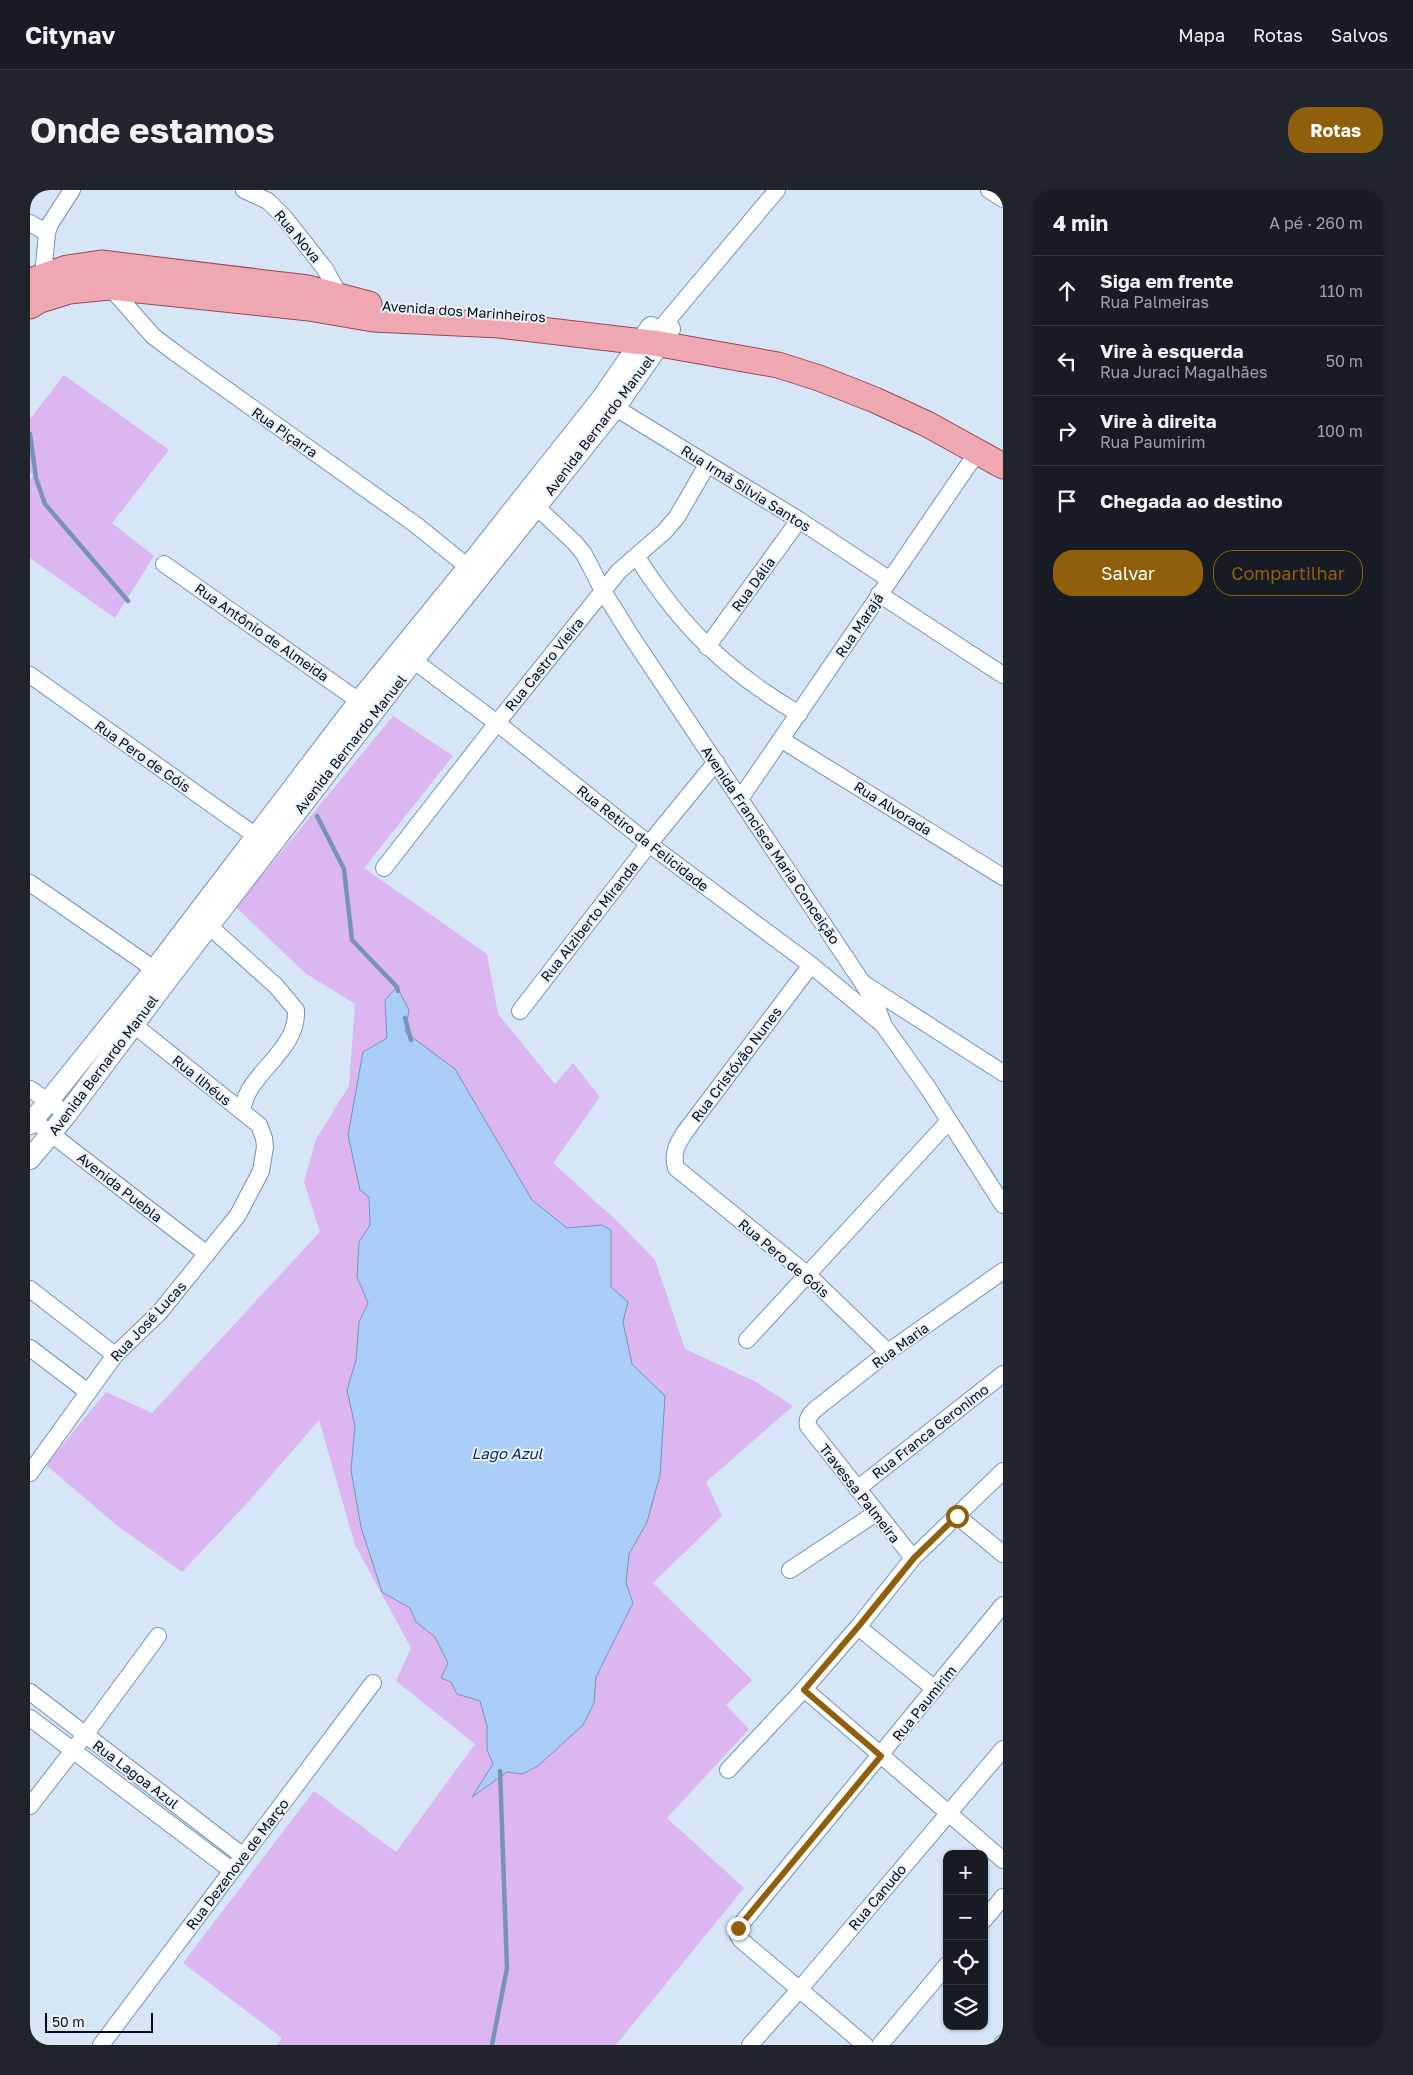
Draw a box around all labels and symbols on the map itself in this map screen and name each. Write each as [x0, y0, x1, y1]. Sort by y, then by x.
street label: Rua Nova [271, 206, 325, 266]
street label: Avenida dos Marinheiros [382, 297, 546, 325]
street label: Avenida Bernardo Manuel [541, 351, 657, 499]
street label: Rua Piçarra [249, 403, 321, 461]
street label: Rua Irmã Silvia Santos [678, 441, 814, 535]
street label: Rua Dália [728, 554, 778, 614]
street label: Rua Antônio de Almeida [192, 579, 332, 685]
street label: Rua Marajá [831, 590, 887, 660]
street label: Rua Castro Vieira [501, 614, 587, 714]
street label: Avenida Bernardo Manuel [290, 671, 410, 817]
street label: Rua Pero de Góis [92, 717, 194, 795]
street label: Avenida Francisca Maria Conceição [698, 743, 844, 947]
street label: Rua Alvorada [851, 777, 935, 839]
street label: Rua Retiro da Felicidade [574, 781, 712, 895]
street label: Rua Alziberto Miranda [537, 858, 641, 984]
street label: Avenida Bernardo Manuel [45, 991, 161, 1139]
street label: Rua Cristóvão Nunes [687, 1003, 785, 1125]
street label: Rua Ilhéus [169, 1051, 235, 1109]
street label: Avenida Puebla [74, 1148, 166, 1226]
street label: Rua Pero de Góis [735, 1215, 833, 1301]
street label: Rua José Lucas [107, 1277, 189, 1365]
street label: Rua Maria [868, 1319, 932, 1371]
street label: Rua Franca Geronimo [868, 1380, 992, 1482]
street label: Travessa Palmeira [816, 1440, 904, 1546]
water label: Lago Azul [472, 1444, 544, 1463]
route start [946, 1505, 969, 1528]
street label: Rua Paumirim [888, 1662, 960, 1744]
street label: Rua Lagoa Azul [90, 1736, 182, 1812]
street label: Rua Dezenove de Março [182, 1795, 292, 1933]
street label: Rua Canudo [845, 1861, 909, 1933]
route end [727, 1917, 750, 1940]
scale bar [45, 2010, 152, 2033]

